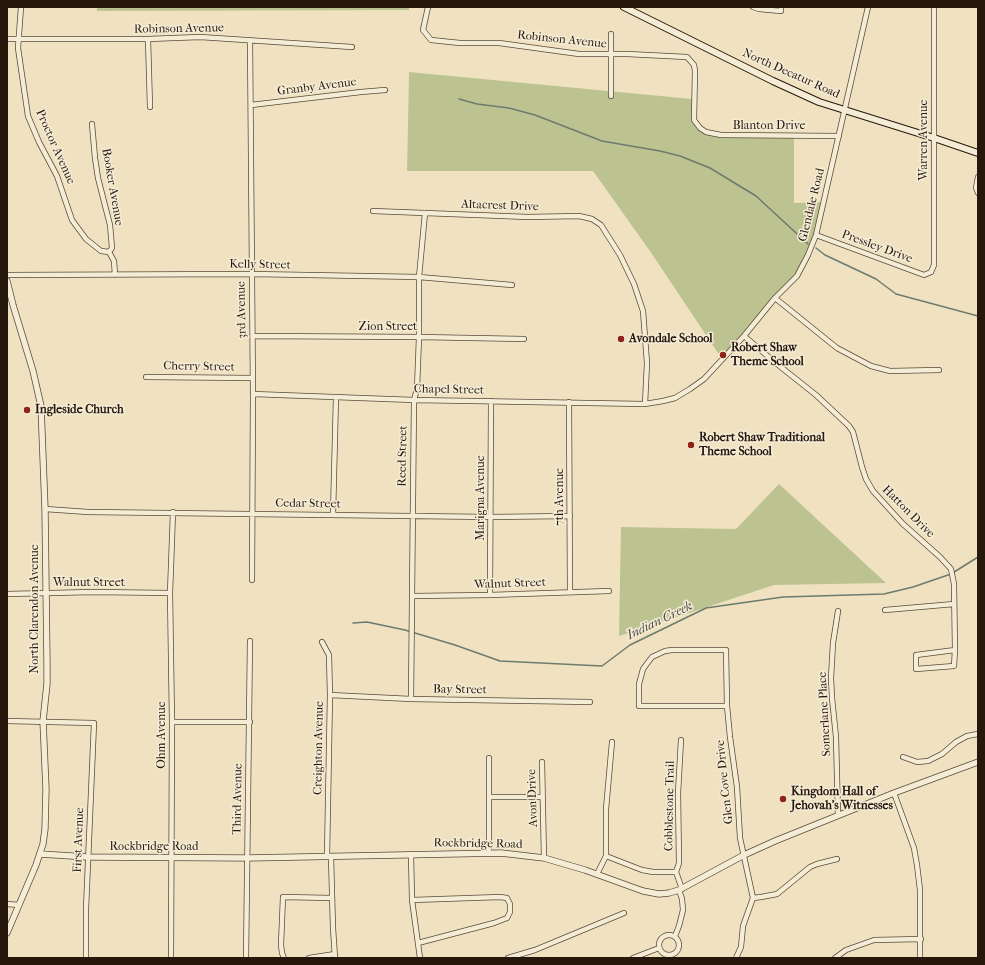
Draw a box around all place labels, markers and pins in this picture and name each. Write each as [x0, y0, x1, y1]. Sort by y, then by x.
place label: Avondale School [629, 332, 713, 346]
marker: Avondale School [616, 334, 626, 344]
place label: Robert Shaw Theme School [731, 341, 804, 369]
marker: Robert Shaw Theme School [718, 350, 728, 360]
place label: Ingleside Church [35, 403, 124, 417]
marker: Ingleside Church [22, 405, 32, 415]
place label: Robert Shaw Traditional Theme School [699, 431, 825, 459]
marker: Robert Shaw Traditional Theme School [686, 440, 696, 450]
place label: Kingdom Hall of Jehovah’s Witnesses [791, 785, 893, 813]
marker: Kingdom Hall of Jehovah’s Witnesses [778, 794, 788, 804]

